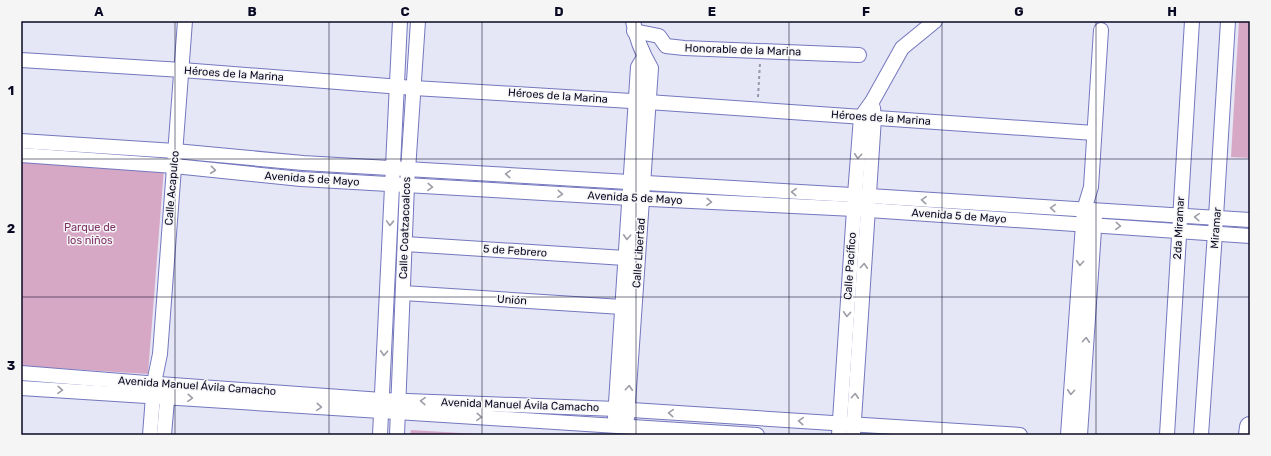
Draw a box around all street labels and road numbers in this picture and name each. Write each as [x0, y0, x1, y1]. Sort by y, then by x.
street label: Honorable de la Marina [685, 41, 801, 59]
street label: Héroes de la Marina [184, 64, 284, 84]
street label: Héroes de la Marina [508, 86, 608, 106]
street label: Héroes de la Marina [831, 108, 931, 128]
street label: Calle Acapulco [162, 150, 182, 226]
street label: Avenida 5 de Mayo [264, 169, 360, 189]
street label: Calle Coatzacoalcos [397, 176, 413, 279]
street label: Avenida 5 de Mayo [587, 189, 683, 207]
street label: 2da Miramar [1171, 195, 1187, 260]
street label: Avenida 5 de Mayo [911, 206, 1007, 226]
street label: Miramar [1208, 206, 1224, 249]
street label: Calle Libertad [630, 217, 648, 289]
street label: Calle Pacífico [841, 232, 859, 300]
street label: 5 de Febrero [482, 242, 548, 260]
street label: Unión [497, 292, 527, 308]
street label: Avenida Manuel Ávila Camacho [117, 374, 277, 398]
street label: Avenida Manuel Ávila Camacho [441, 396, 599, 414]

